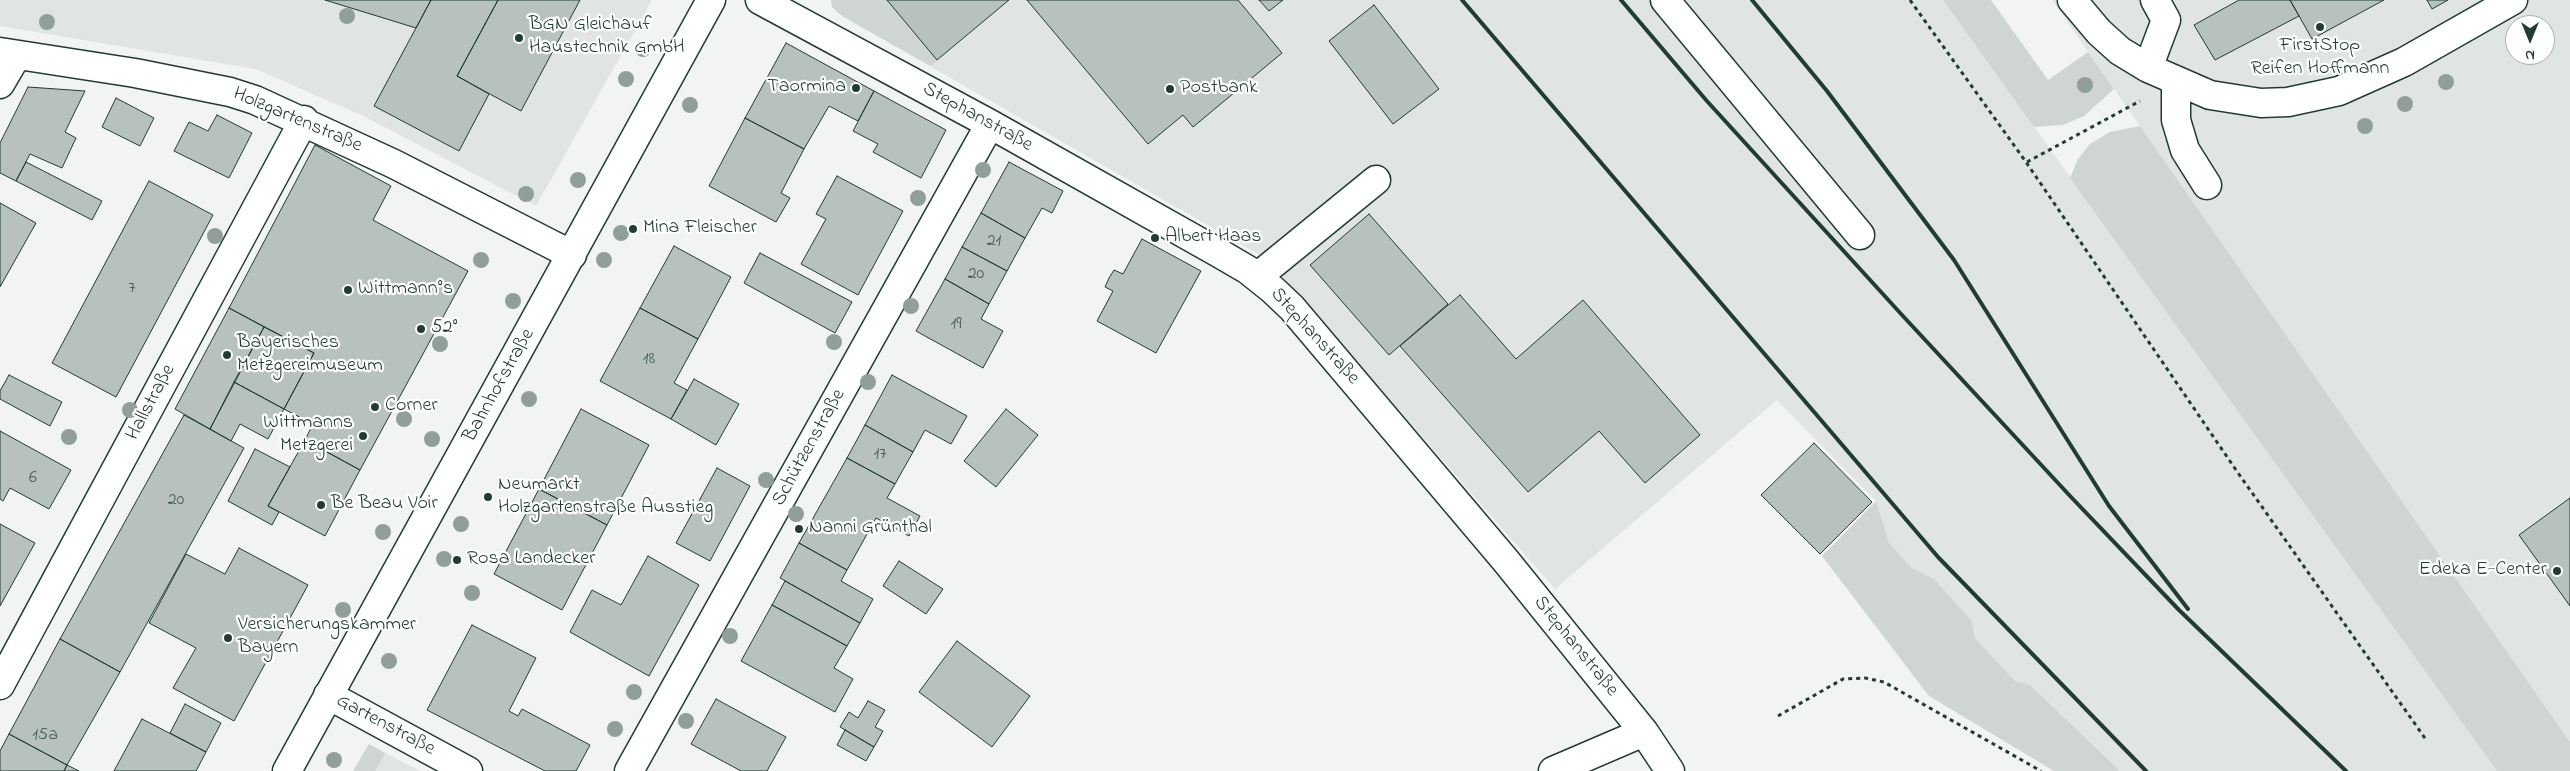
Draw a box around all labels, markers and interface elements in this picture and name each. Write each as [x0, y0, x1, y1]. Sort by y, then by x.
place label: BGN Gleichauf Haustechnik GmbH [529, 14, 684, 61]
north arrow [2505, 15, 2555, 65]
marker: FirstStop Reifen Hoffmann [2314, 21, 2326, 33]
marker: BGN Gleichauf Haustechnik GmbH [513, 32, 525, 44]
place label: FirstStop Reifen Hoffmann [2251, 35, 2389, 82]
text: N [2525, 44, 2535, 65]
place label: Taormina [767, 76, 846, 100]
place label: Postbank [1180, 77, 1258, 101]
street label: Stephanstraße [918, 78, 1036, 158]
marker: Taormina [850, 82, 862, 94]
street label: Holzgartenstraße [229, 83, 365, 159]
marker: Postbank [1164, 83, 1176, 95]
place label: Mina Fleischer [643, 217, 757, 241]
marker: Mina Fleischer [627, 223, 639, 235]
place label: Albert Haas [1165, 226, 1262, 250]
house number: 21 [987, 231, 1001, 253]
marker: Albert Haas [1149, 232, 1161, 244]
house number: 20 [968, 264, 984, 286]
house number: 7 [128, 278, 136, 300]
place label: Wittmann°s [358, 278, 453, 302]
marker: Wittmann°s [342, 284, 354, 296]
street label: Stephanstraße [1264, 284, 1364, 390]
house number: 19 [950, 314, 962, 336]
place label: 52° [431, 317, 458, 341]
marker: 52° [415, 323, 427, 335]
street label: Bahnhofstraße [459, 325, 541, 447]
place label: Bayerisches Metzgereimuseum [237, 332, 383, 379]
marker: Bayerisches Metzgereimuseum [221, 349, 233, 361]
house number: 18 [643, 349, 655, 371]
street label: Hallstraße [122, 361, 182, 445]
street label: Schützenstraße [768, 385, 852, 511]
place label: Corner [385, 395, 438, 419]
marker: Corner [369, 401, 381, 413]
place label: Wittmanns Metzgerei [263, 412, 353, 459]
marker: Wittmanns Metzgerei [357, 430, 369, 442]
house number: 17 [873, 444, 887, 466]
house number: 6 [29, 468, 37, 490]
place label: Neumarkt Holzgartenstraße Ausstieg [498, 474, 713, 521]
house number: 20 [168, 490, 184, 512]
marker: Neumarkt Holzgartenstraße Ausstieg [482, 491, 494, 503]
place label: Be Beau Voir [331, 493, 438, 517]
marker: Be Beau Voir [315, 499, 327, 511]
place label: Nanni Grünthal [809, 517, 932, 541]
marker: Nanni Grünthal [793, 523, 805, 535]
place label: Rosa Landecker [467, 548, 595, 572]
marker: Rosa Landecker [451, 554, 463, 566]
place label: Edeka E-Center [2419, 559, 2547, 583]
marker: Edeka E-Center [2551, 565, 2563, 577]
street label: Stephanstraße [1527, 592, 1623, 702]
place label: Versicherungskammer Bayern [238, 614, 416, 661]
marker: Versicherungskammer Bayern [222, 632, 234, 644]
street label: Gartenstraße [332, 690, 438, 762]
house number: 15a [32, 725, 58, 747]

